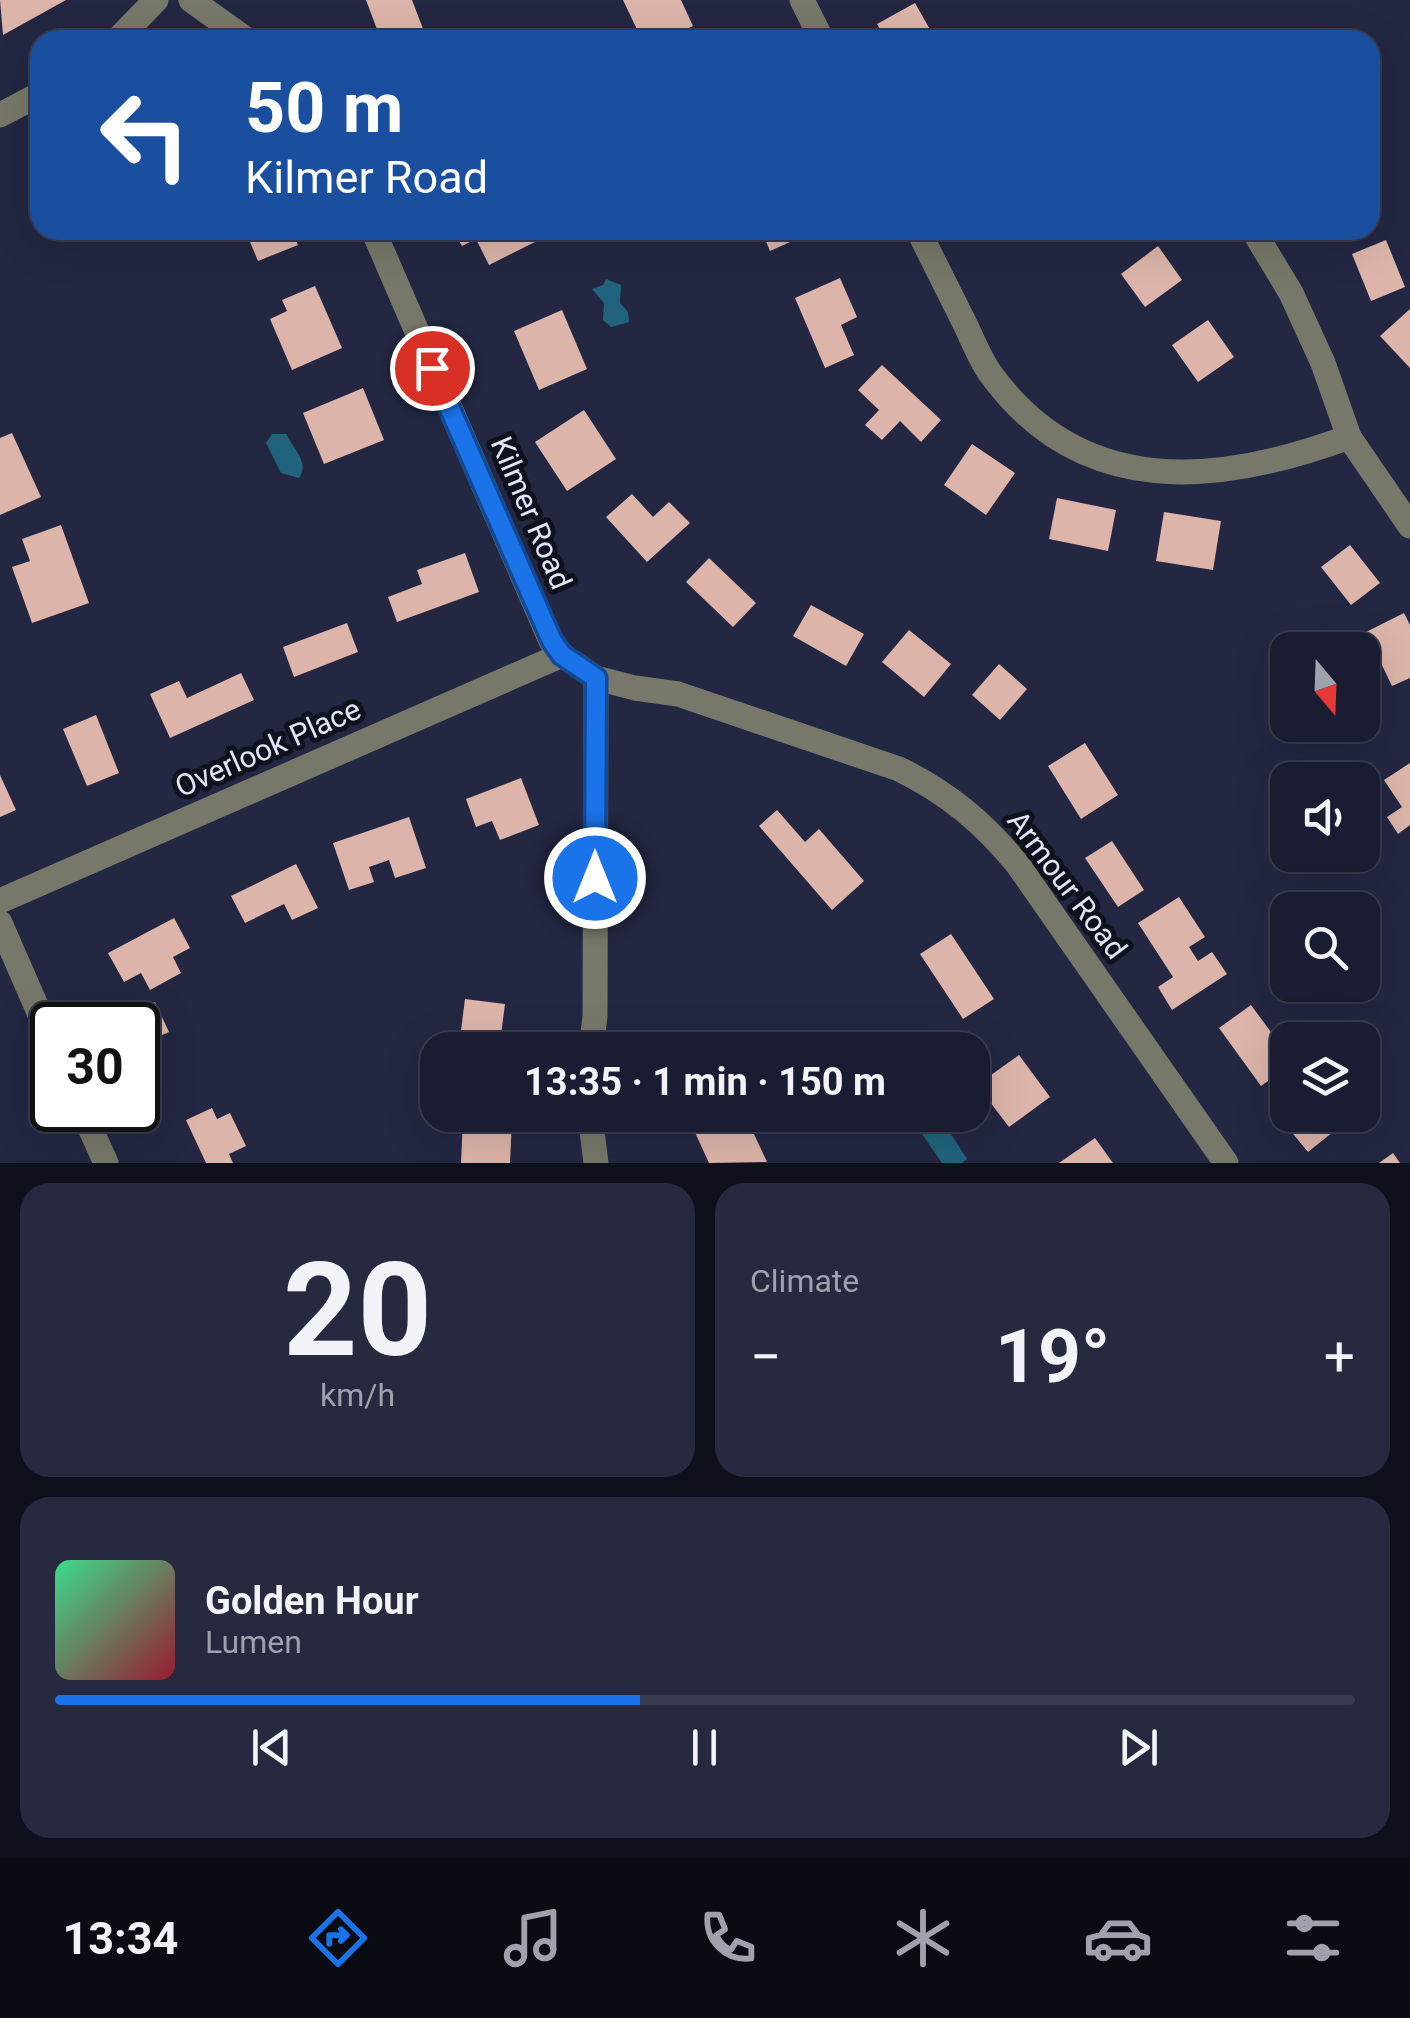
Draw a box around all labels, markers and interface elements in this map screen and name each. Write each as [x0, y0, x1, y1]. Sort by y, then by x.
text: 50 m [245, 67, 403, 149]
icon: left [80, 70, 210, 200]
text: Kilmer Road [245, 151, 488, 204]
pin [390, 326, 475, 411]
icon: arrive [405, 341, 460, 396]
street label: Kilmer Road [484, 431, 579, 594]
north arrow [1270, 632, 1380, 742]
map controls [1270, 632, 1380, 1132]
street label: Overlook Place [170, 691, 366, 804]
button: sound [1270, 762, 1380, 872]
street label: Armour Road [1000, 804, 1134, 966]
position arrow [543, 826, 647, 930]
button: search [1270, 892, 1380, 1002]
speed limit sign: 30 [30, 1002, 160, 1132]
button: layers [1270, 1022, 1380, 1132]
text: 13:35 · 1 min · 150 m [524, 1060, 886, 1104]
text: 20 [283, 1234, 432, 1387]
text: Climate [750, 1262, 859, 1300]
text: 19° [995, 1312, 1110, 1400]
text: − [750, 1325, 781, 1389]
text: + [1324, 1325, 1355, 1389]
text: km/h [320, 1376, 395, 1414]
text: Golden Hour [205, 1579, 419, 1623]
text: Lumen [205, 1623, 302, 1661]
icon: previous [244, 1720, 299, 1775]
icon: pause [677, 1720, 732, 1775]
icon: next [1111, 1720, 1166, 1775]
icon: directions [303, 1903, 373, 1973]
icon: music [498, 1903, 568, 1973]
icon: phone [693, 1903, 763, 1973]
icon: climate [888, 1903, 958, 1973]
icon: car [1083, 1903, 1153, 1973]
icon: filters [1278, 1903, 1348, 1973]
text: 13:34 [62, 1912, 178, 1965]

